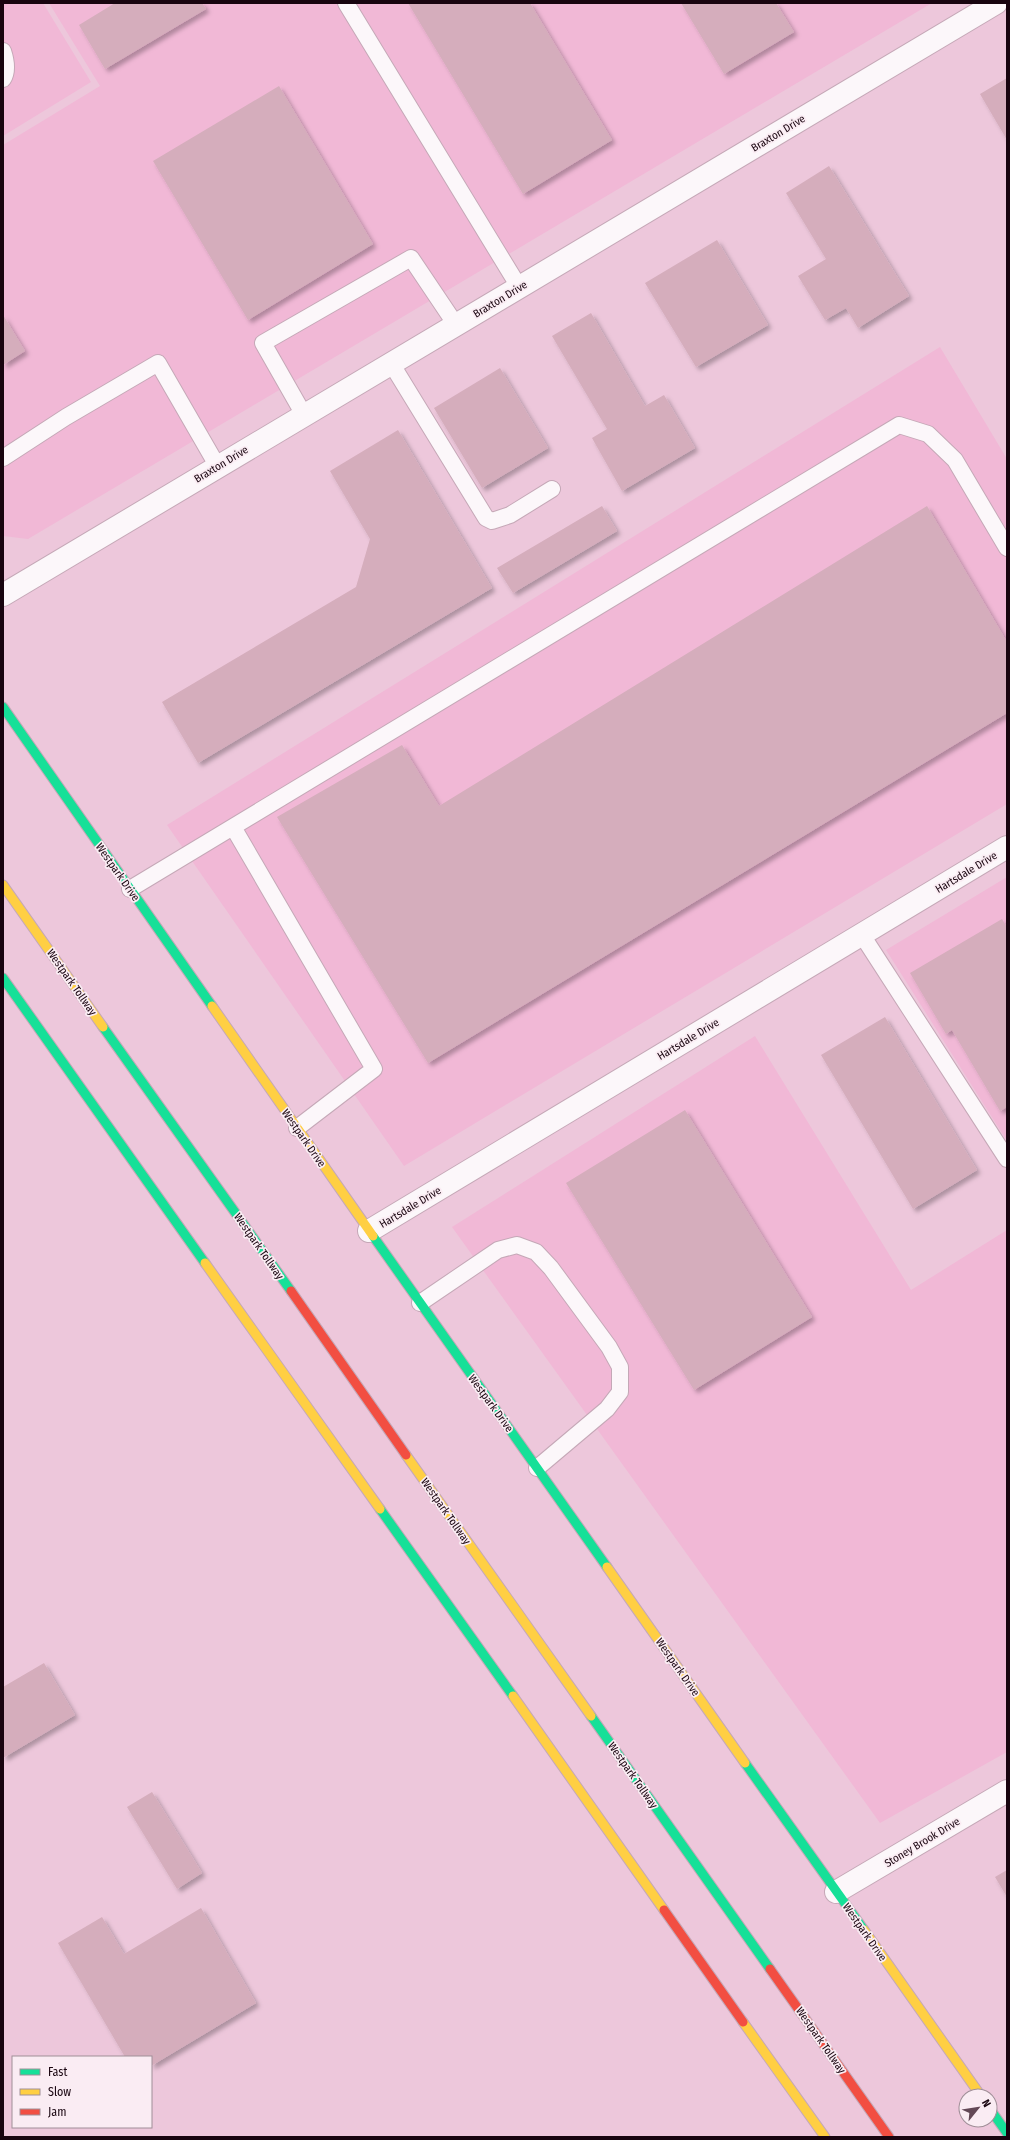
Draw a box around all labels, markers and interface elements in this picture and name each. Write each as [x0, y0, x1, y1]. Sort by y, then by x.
street label: Braxton Drive [749, 112, 808, 155]
street label: Braxton Drive [471, 278, 530, 321]
street label: Braxton Drive [192, 443, 251, 486]
street label: Westpark Drive [93, 841, 142, 904]
street label: Hartsdale Drive [933, 849, 999, 896]
street label: Westpark Tollway [44, 947, 99, 1018]
street label: Hartsdale Drive [655, 1016, 721, 1063]
street label: Westpark Drive [279, 1107, 328, 1170]
street label: Hartsdale Drive [377, 1184, 443, 1231]
street label: Westpark Tollway [231, 1211, 286, 1282]
street label: Westpark Drive [465, 1372, 516, 1435]
street label: Westpark Tollway [418, 1476, 473, 1547]
street label: Westpark Drive [653, 1636, 702, 1699]
street label: Westpark Tollway [605, 1740, 660, 1811]
street label: Stoney Brook Drive [882, 1815, 962, 1870]
street label: Westpark Drive [840, 1901, 889, 1964]
street label: Westpark Tollway [793, 2005, 848, 2076]
legend [12, 2056, 152, 2128]
text: Fast [48, 2065, 67, 2079]
text: Slow [48, 2085, 71, 2099]
north arrow [958, 2088, 998, 2128]
text: N [979, 2097, 994, 2109]
text: Jam [48, 2105, 66, 2119]

